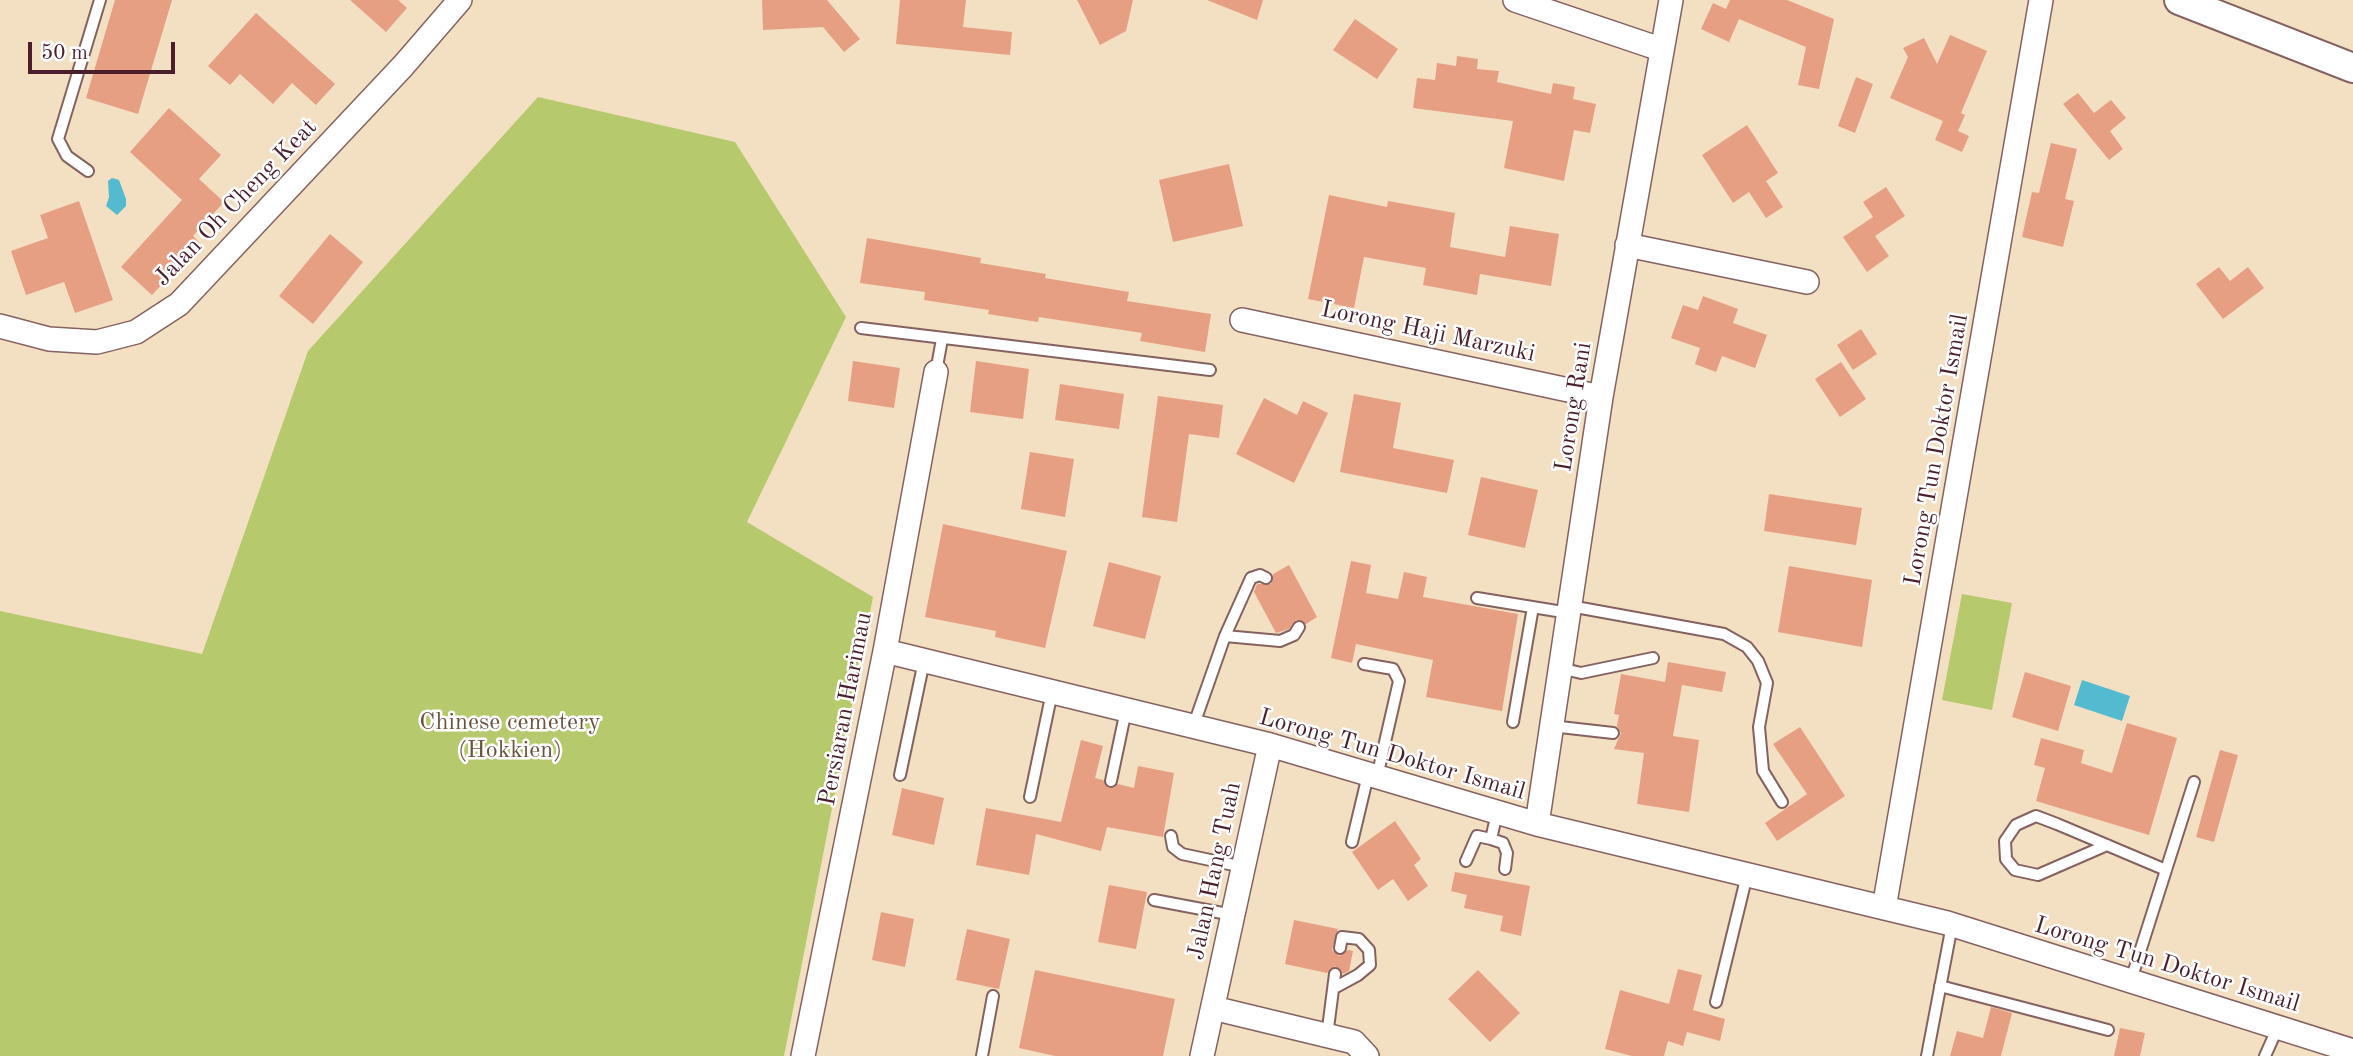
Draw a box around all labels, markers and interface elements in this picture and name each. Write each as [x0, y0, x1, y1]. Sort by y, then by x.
scale bar [32, 28, 178, 72]
text: 50 m [41, 43, 88, 64]
street label: Jalan Oh Cheng Keat [149, 113, 323, 293]
street label: Lorong Haji Marzuki [1318, 295, 1538, 369]
street label: Lorong Tun Doktor Ismail [1899, 312, 1975, 588]
street label: Lorong Rani [1550, 340, 1598, 474]
street label: Persiaran Harimau [813, 610, 879, 808]
street label: Lorong Tun Doktor Ismail [1256, 703, 1528, 807]
park label: Chinese cemetery (Hokkien) [419, 709, 601, 765]
street label: Jalan Hang Tuah [1182, 779, 1248, 963]
street label: Lorong Tun Doktor Ismail [2031, 911, 2303, 1019]

